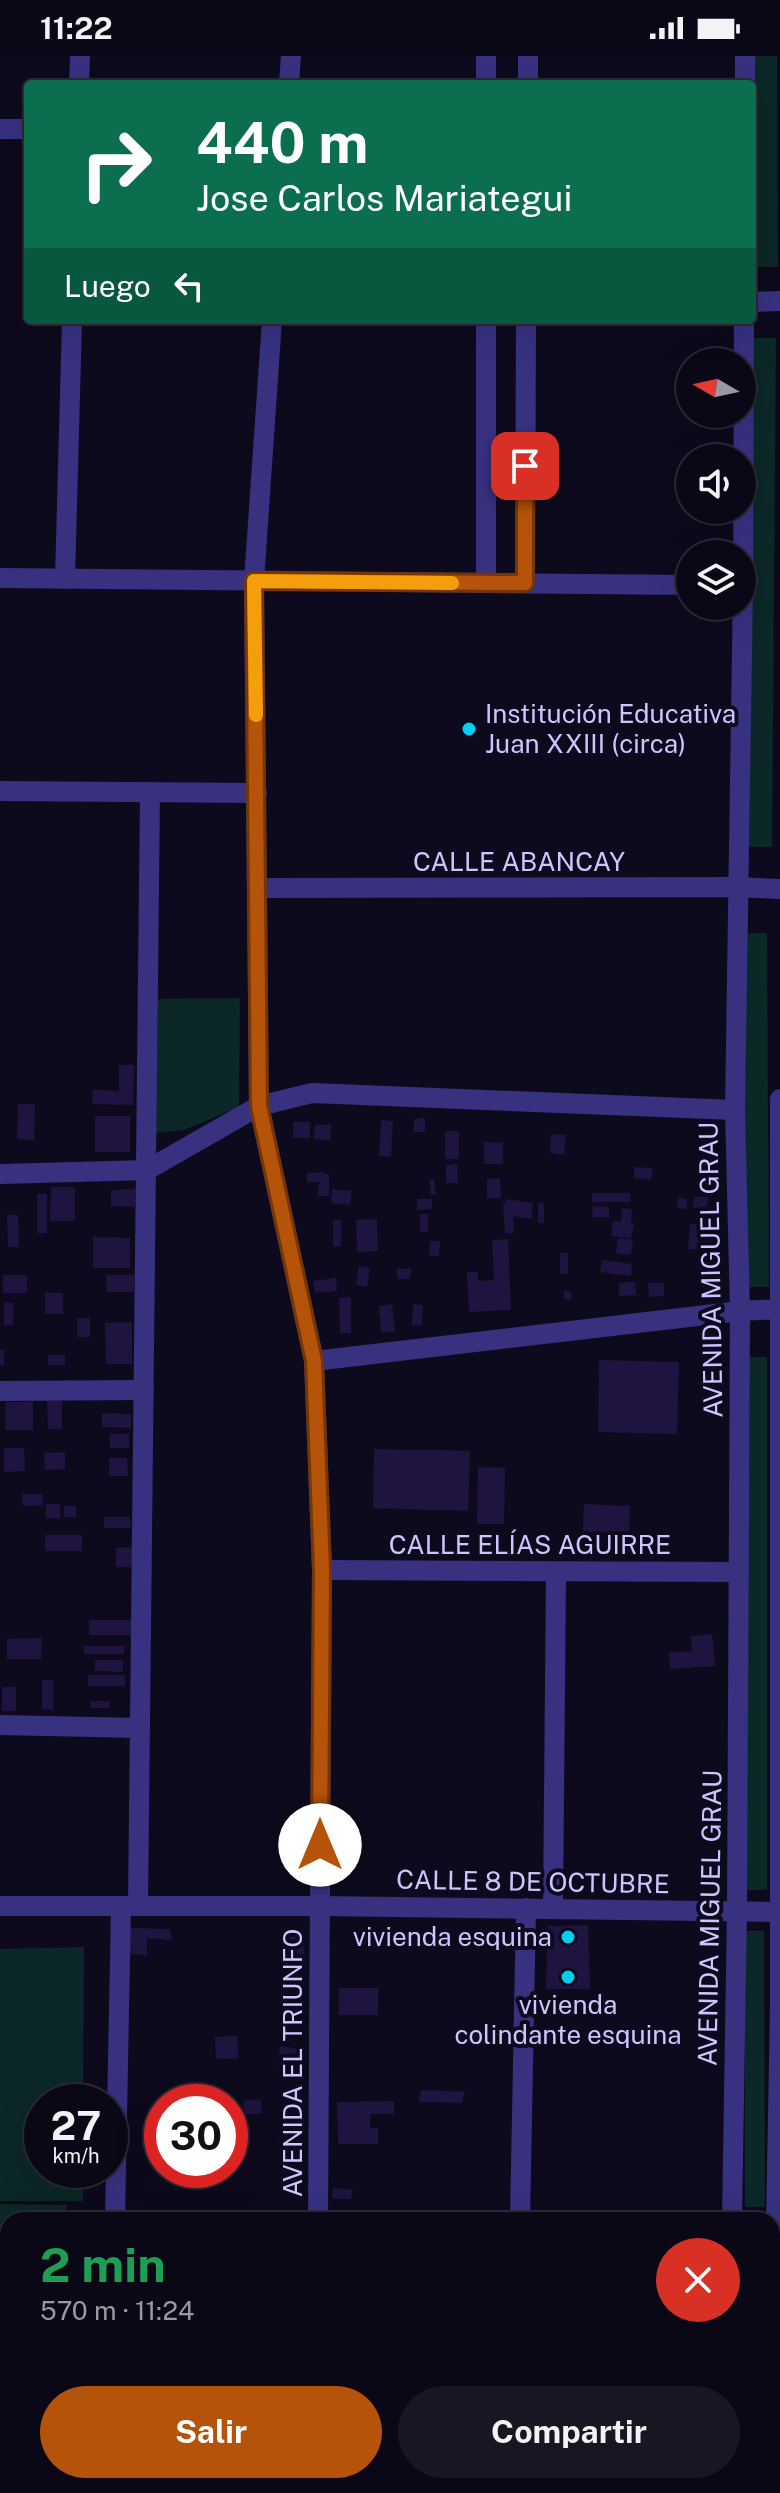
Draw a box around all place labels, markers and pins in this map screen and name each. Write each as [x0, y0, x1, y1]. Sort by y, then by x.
pin [491, 432, 559, 500]
place label: Institución Educativa Juan XXIII (circa) [485, 698, 736, 759]
marker: Institución Educativa Juan XXIII (circa) [460, 720, 478, 738]
place label: vivienda esquina [353, 1921, 552, 1952]
marker: vivienda esquina [559, 1928, 577, 1946]
marker: vivienda colindante esquina [559, 1968, 577, 1986]
place label: vivienda colindante esquina [454, 1989, 682, 2050]

